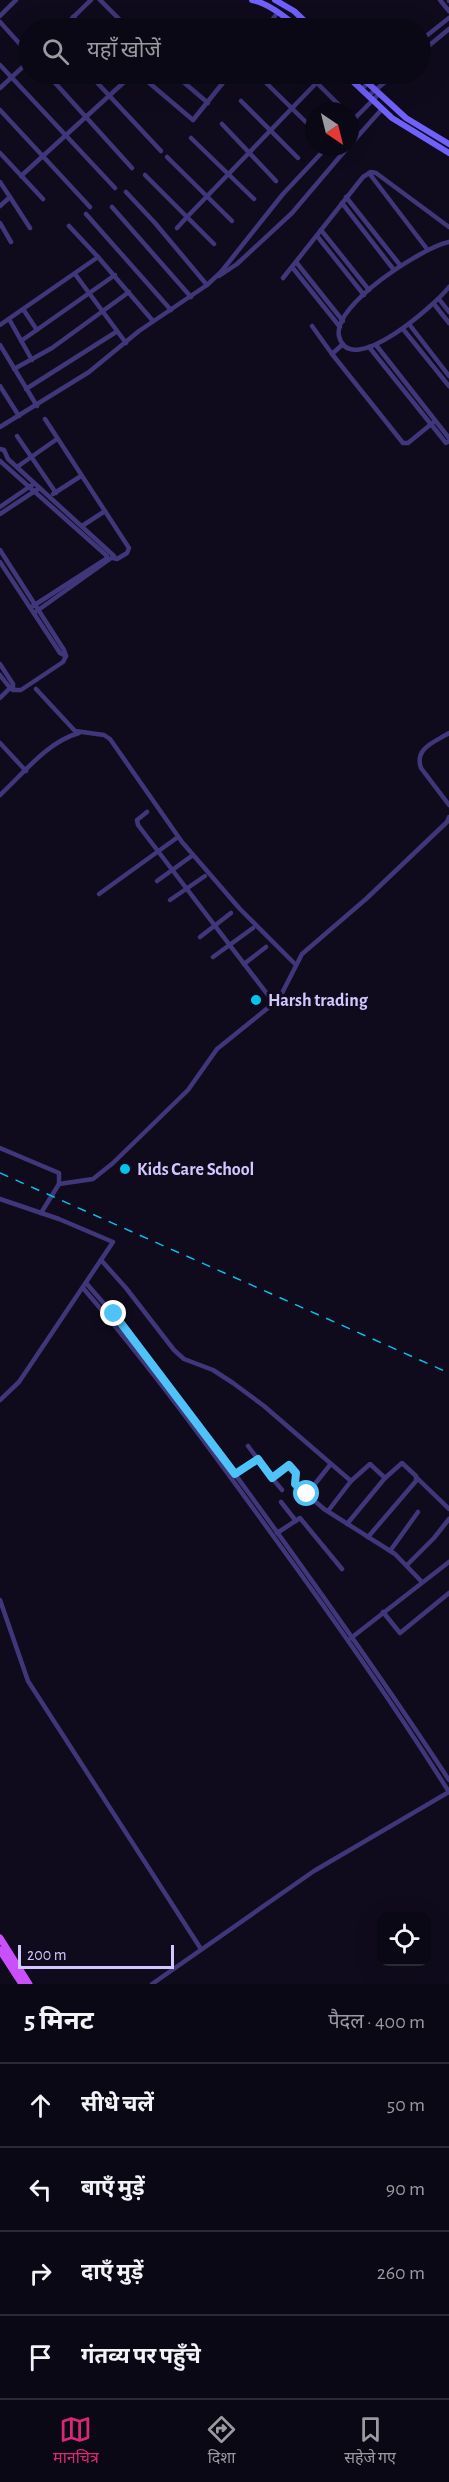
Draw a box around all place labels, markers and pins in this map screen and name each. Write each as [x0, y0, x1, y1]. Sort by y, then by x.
place label: Harsh trading [268, 992, 369, 1010]
marker: Harsh trading [249, 993, 263, 1007]
place label: Kids Care School [137, 1161, 254, 1179]
marker: Kids Care School [118, 1162, 132, 1176]

